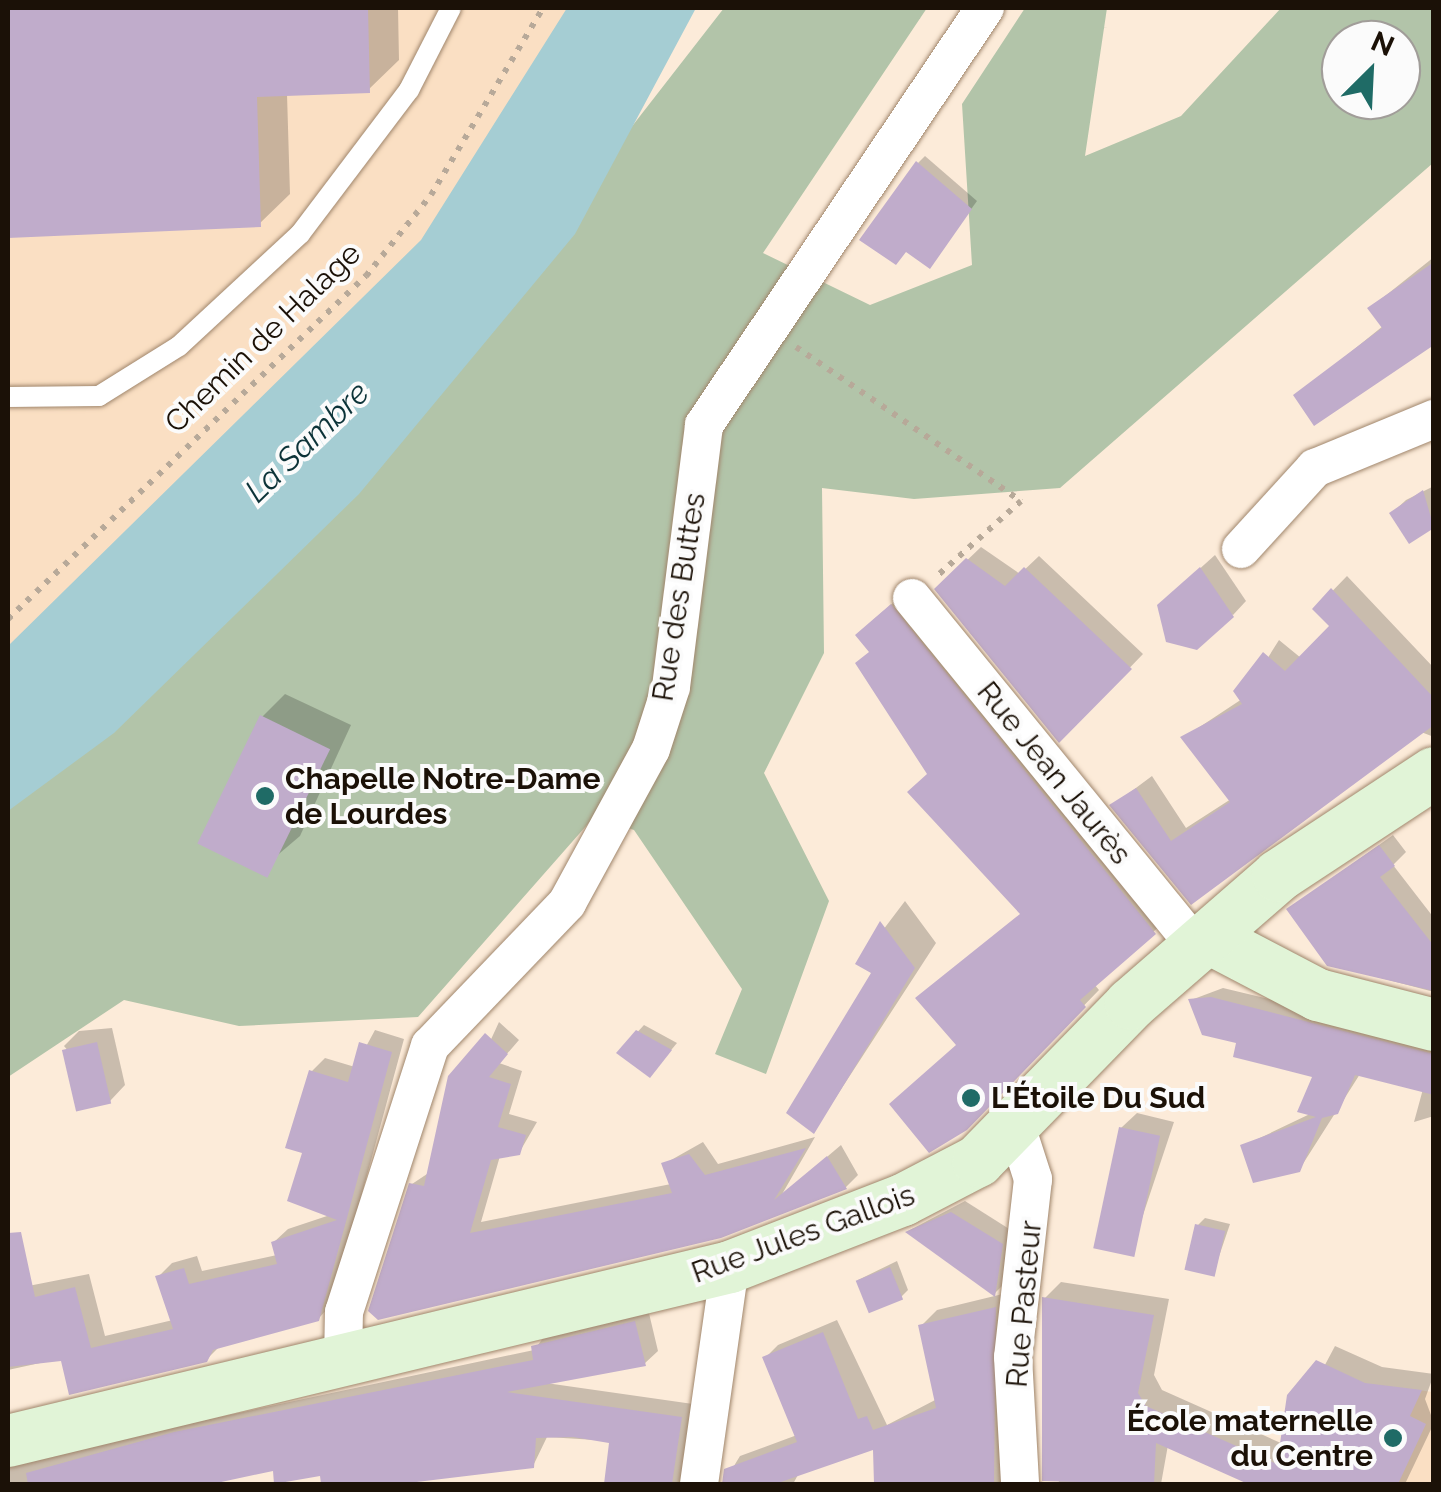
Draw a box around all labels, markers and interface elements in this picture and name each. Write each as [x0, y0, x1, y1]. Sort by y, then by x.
north arrow [1321, 20, 1421, 120]
text: N [1366, 25, 1399, 63]
street label: Chemin de Halage [158, 235, 368, 441]
water label: La Sambre [237, 374, 377, 510]
street label: Rue des Buttes [645, 490, 713, 704]
street label: Rue Jean Jaurès [969, 674, 1139, 872]
place label: Chapelle Notre-Dame de Lourdes [285, 761, 601, 832]
marker: Chapelle Notre-Dame de Lourdes [254, 785, 276, 807]
place label: L'Étoile Du Sud [991, 1080, 1205, 1116]
marker: L'Étoile Du Sud [960, 1087, 982, 1109]
street label: Rue Jules Gallois [686, 1177, 920, 1291]
street label: Rue Pasteur [999, 1219, 1049, 1389]
place label: École maternelle du Centre [1127, 1403, 1373, 1474]
marker: École maternelle du Centre [1382, 1427, 1404, 1449]

